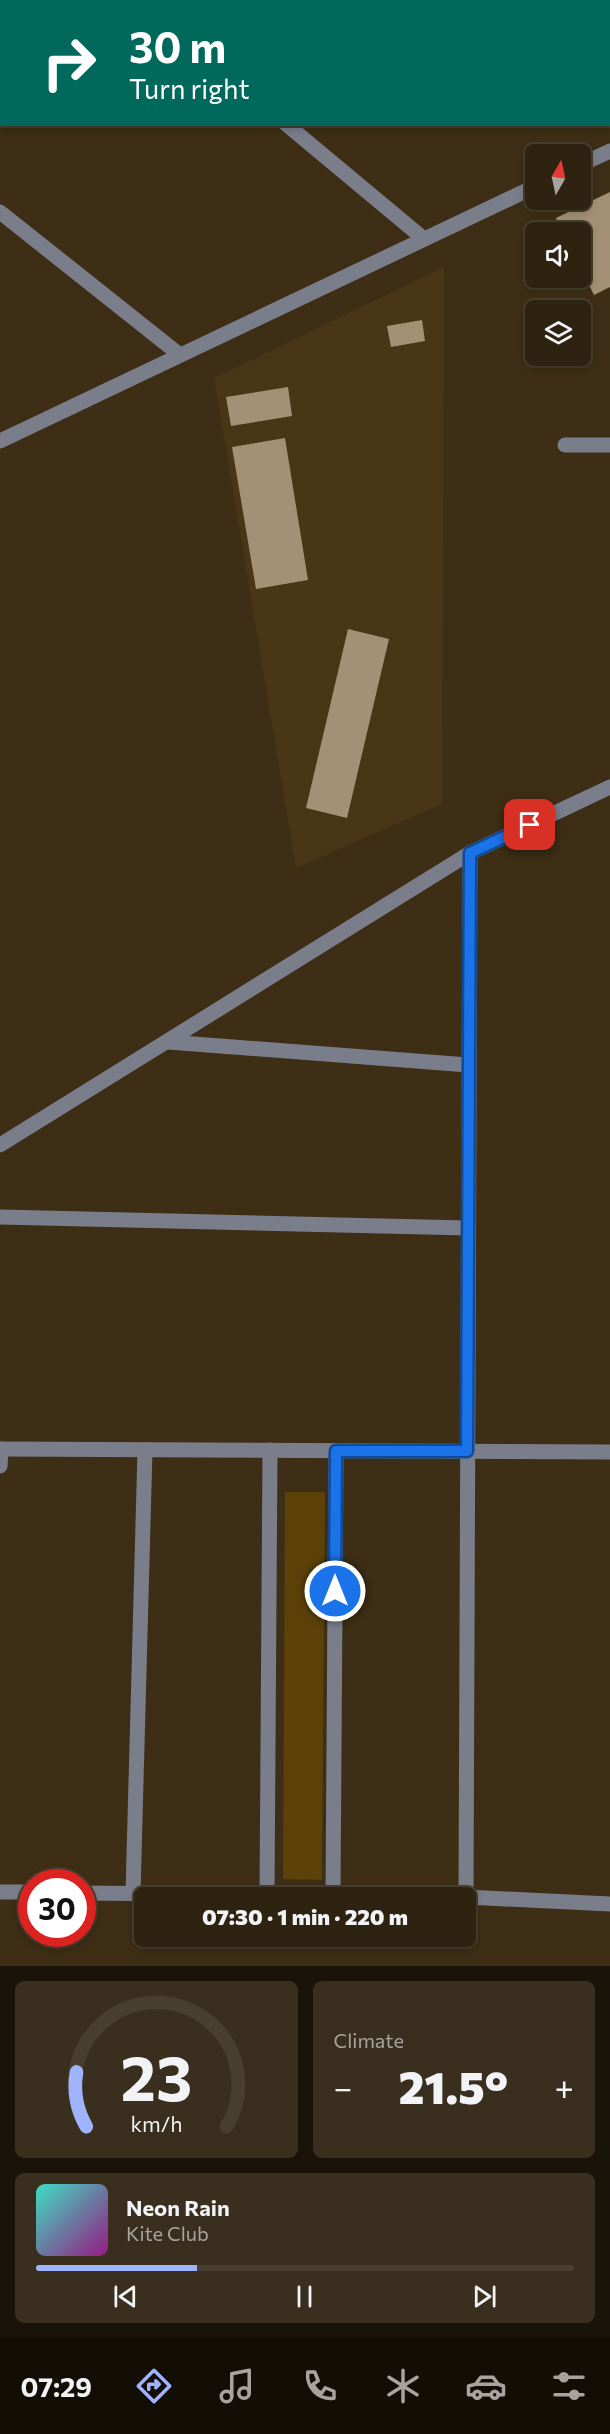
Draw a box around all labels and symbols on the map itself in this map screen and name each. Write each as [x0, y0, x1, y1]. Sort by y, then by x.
north arrow [525, 144, 591, 210]
pin [504, 799, 555, 850]
position arrow [303, 1559, 367, 1623]
speed limit sign: 30 [18, 1869, 96, 1947]

